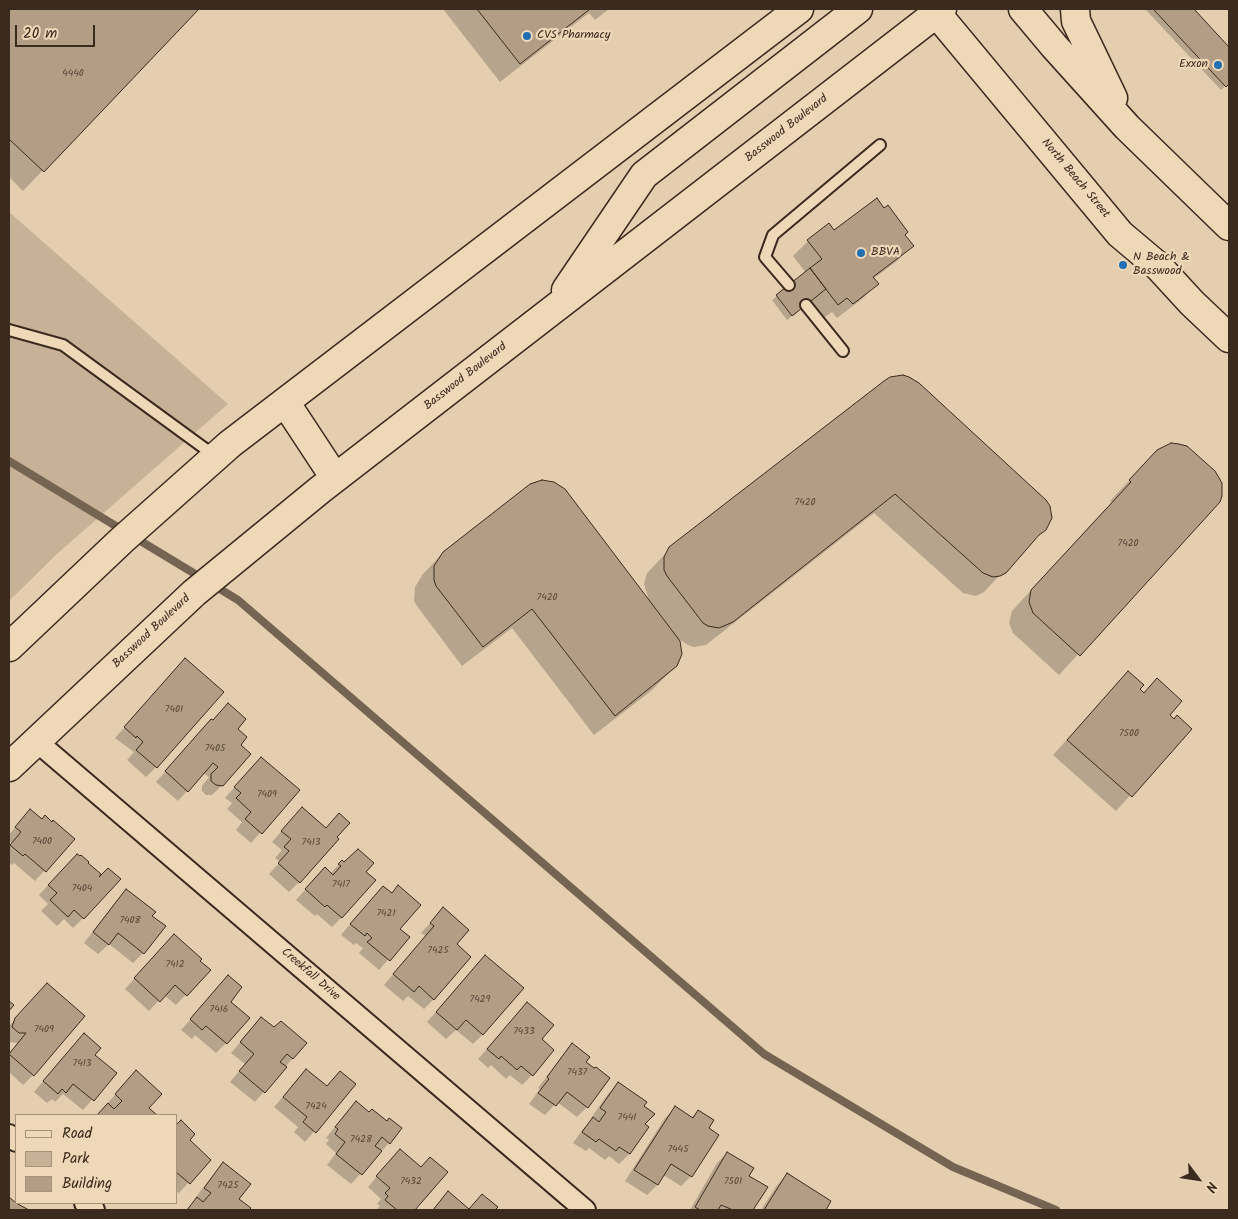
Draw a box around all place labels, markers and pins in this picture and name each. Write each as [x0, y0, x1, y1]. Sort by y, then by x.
place label: CVS Pharmacy [537, 29, 610, 43]
marker: CVS Pharmacy [521, 30, 533, 42]
place label: Exxon [1179, 58, 1208, 72]
marker: Exxon [1212, 59, 1224, 71]
place label: BBVA [871, 246, 900, 260]
marker: BBVA [855, 247, 867, 259]
place label: N Beach & Basswood [1133, 251, 1190, 279]
marker: N Beach & Basswood [1117, 259, 1129, 271]

